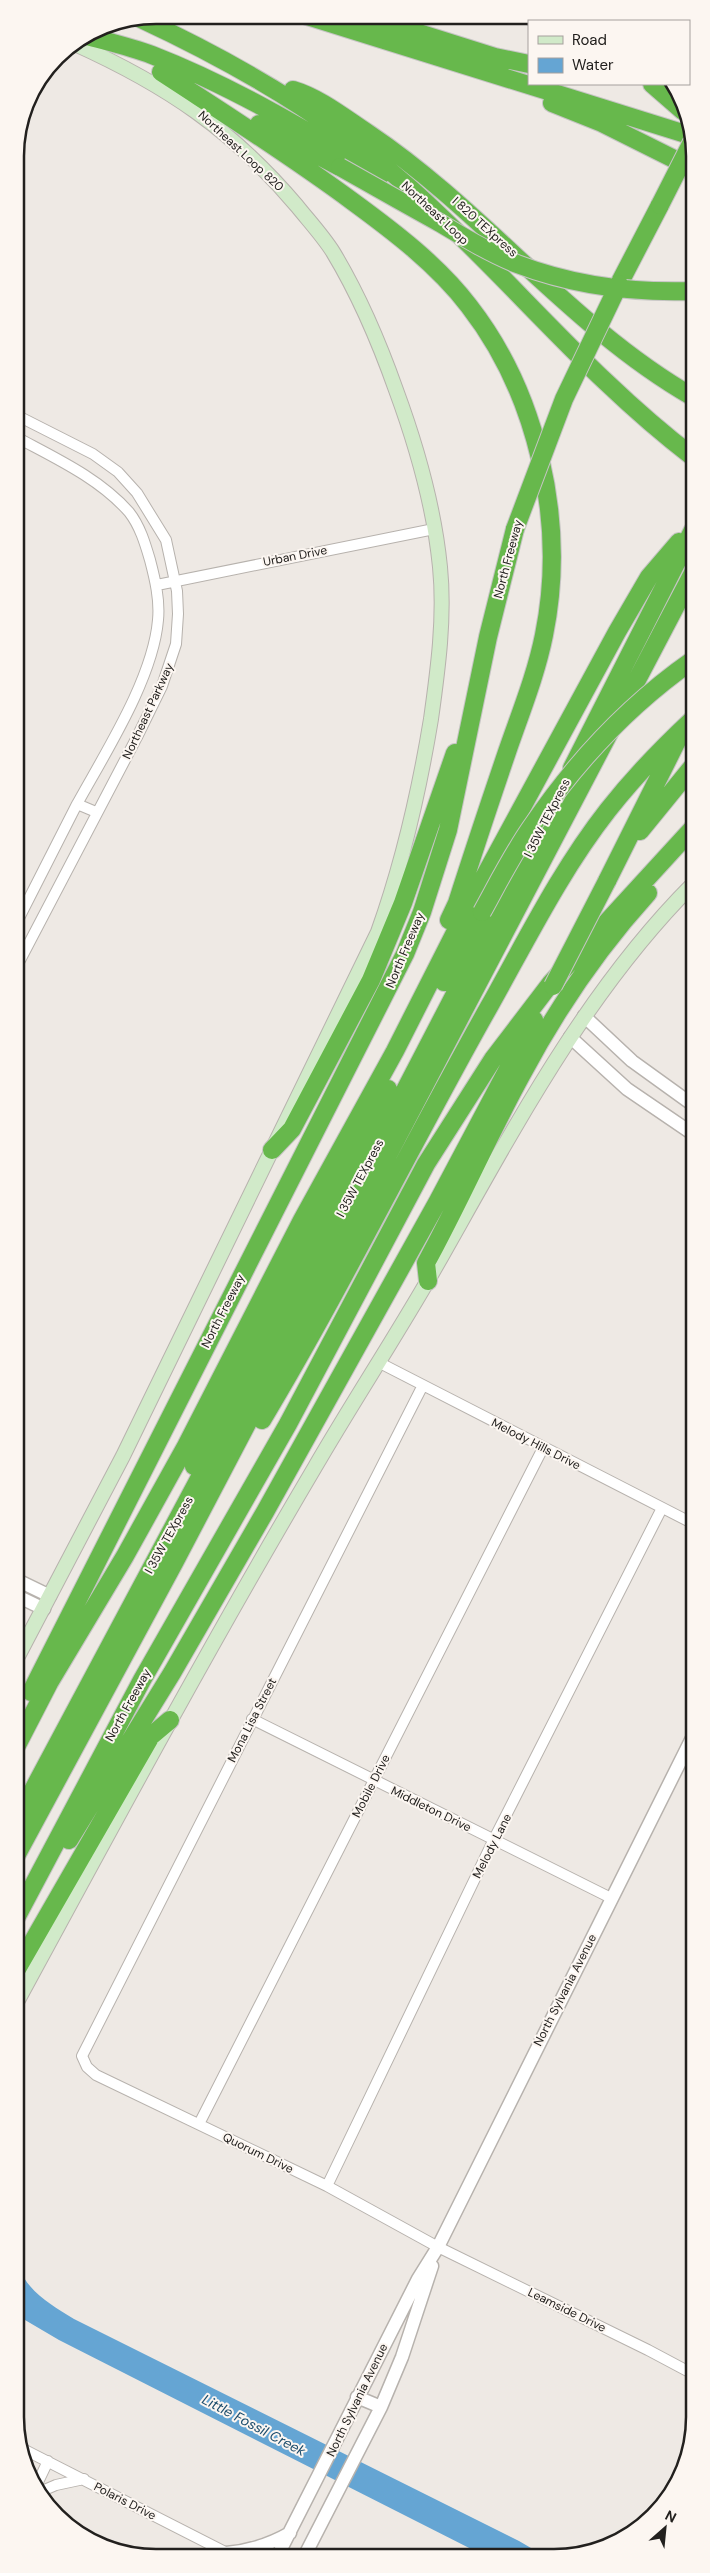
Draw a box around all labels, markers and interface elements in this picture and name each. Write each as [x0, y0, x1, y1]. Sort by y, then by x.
legend [528, 20, 690, 85]
text: Road [572, 30, 607, 50]
text: Water [572, 55, 614, 75]
street label: Northeast Loop 820 [195, 107, 287, 195]
street label: Northeast Loop [398, 178, 472, 248]
street label: I 820 TEXpress [449, 193, 521, 261]
street label: North Freeway [490, 518, 526, 600]
street label: Urban Drive [262, 542, 329, 570]
street label: Northeast Parkway [119, 660, 177, 762]
street label: I 35W TEXpress [520, 776, 574, 860]
street label: North Freeway [382, 909, 428, 990]
street label: I 35W TEXpress [333, 1136, 387, 1220]
street label: North Freeway [198, 1271, 249, 1351]
street label: Melody Hills Drive [489, 1415, 584, 1473]
street label: I 35W TEXpress [141, 1493, 197, 1577]
street label: North Freeway [101, 1666, 155, 1744]
street label: Mona Lisa Street [224, 1675, 280, 1765]
street label: Mobile Drive [348, 1752, 394, 1820]
street label: Middleton Drive [388, 1783, 474, 1835]
street label: Melody Lane [469, 1811, 515, 1881]
street label: North Sylvania Avenue [530, 1931, 600, 2049]
street label: Quorum Drive [220, 2129, 296, 2177]
street label: Leamside Drive [525, 2284, 609, 2336]
street label: North Sylvania Avenue [323, 2341, 391, 2459]
water label: Little Fossil Creek [199, 2390, 310, 2460]
street label: Polaris Drive [91, 2478, 159, 2524]
north arrow [640, 2503, 690, 2553]
text: N [662, 2506, 680, 2527]

